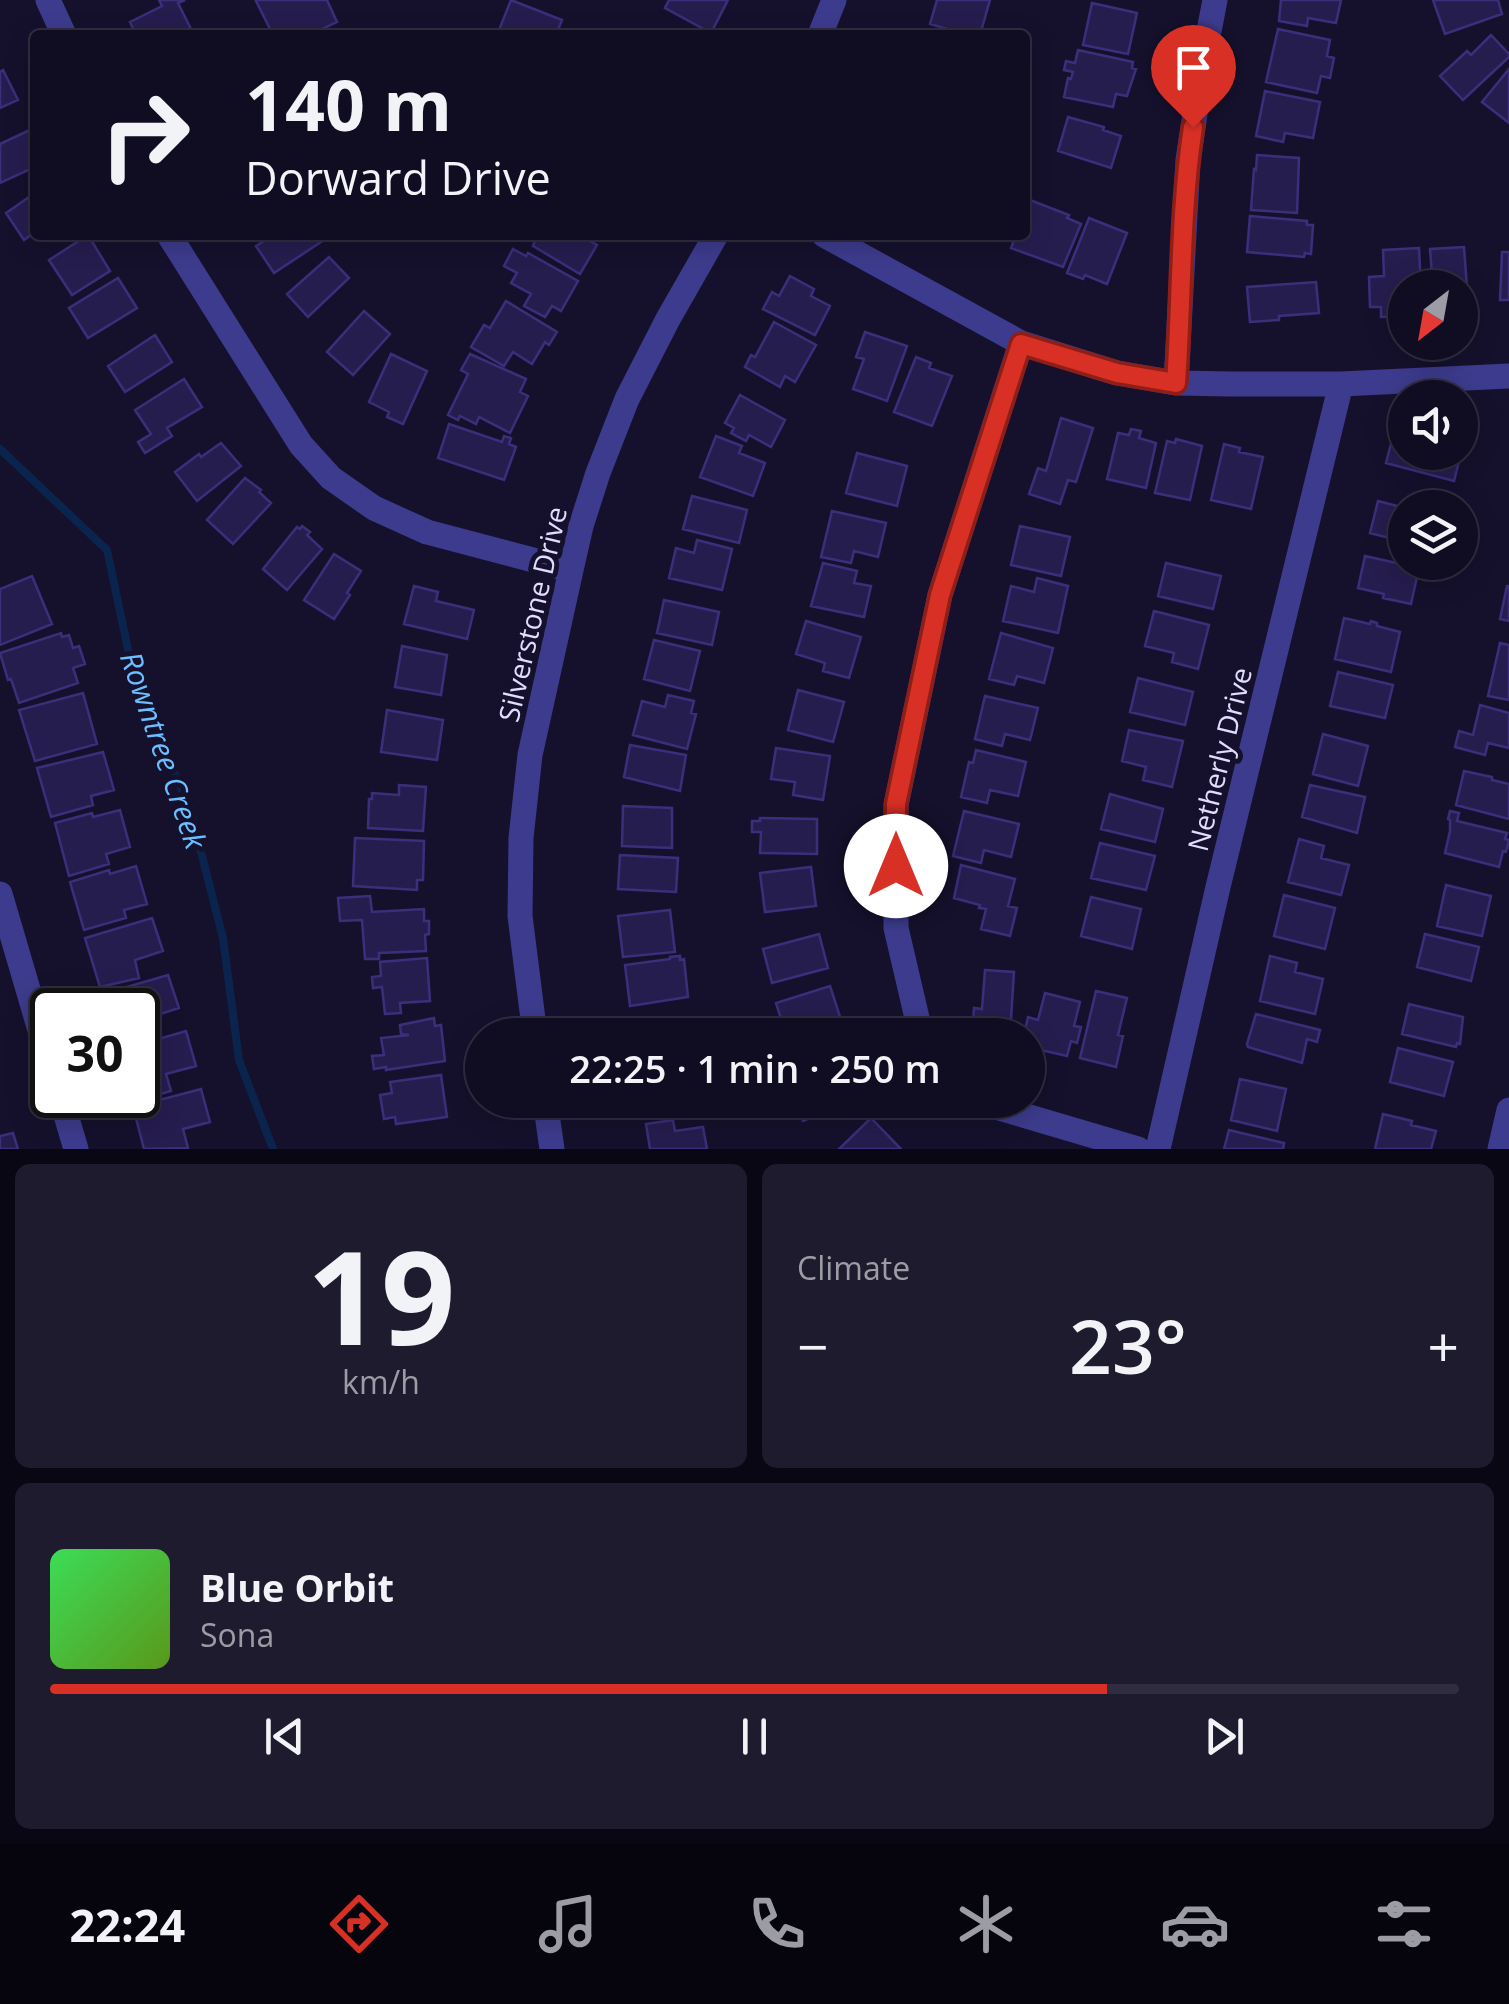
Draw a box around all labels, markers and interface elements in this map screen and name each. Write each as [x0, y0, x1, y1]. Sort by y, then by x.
pin [1151, 25, 1236, 128]
icon: arrive [1166, 40, 1221, 95]
text: 140 m [245, 56, 452, 152]
icon: right [80, 70, 210, 200]
text: Dorward Drive [245, 147, 551, 208]
north arrow [1388, 270, 1478, 360]
map controls [1388, 270, 1478, 580]
button: sound [1388, 380, 1478, 470]
button: layers [1388, 490, 1478, 580]
street label: Silverstone Drive [489, 503, 575, 725]
water label: Rowntree Creek [111, 646, 217, 855]
street label: Netherly Drive [1178, 663, 1260, 855]
position arrow [844, 814, 948, 918]
speed limit sign: 30 [30, 988, 160, 1118]
text: 22:25 · 1 min · 250 m [569, 1042, 941, 1094]
text: 19 [307, 1206, 455, 1383]
text: Climate [797, 1246, 910, 1289]
text: 23° [1069, 1294, 1187, 1396]
text: − [797, 1308, 828, 1383]
text: + [1428, 1308, 1459, 1383]
text: km/h [342, 1360, 420, 1403]
text: Blue Orbit [200, 1561, 394, 1613]
text: Sona [200, 1613, 274, 1656]
icon: previous [257, 1709, 312, 1764]
icon: pause [727, 1709, 782, 1764]
icon: next [1197, 1709, 1252, 1764]
icon: directions [324, 1889, 394, 1959]
icon: music [533, 1889, 603, 1959]
icon: phone [742, 1889, 812, 1959]
icon: climate [951, 1889, 1021, 1959]
icon: car [1160, 1889, 1230, 1959]
icon: filters [1369, 1889, 1439, 1959]
text: 22:24 [70, 1894, 185, 1955]

